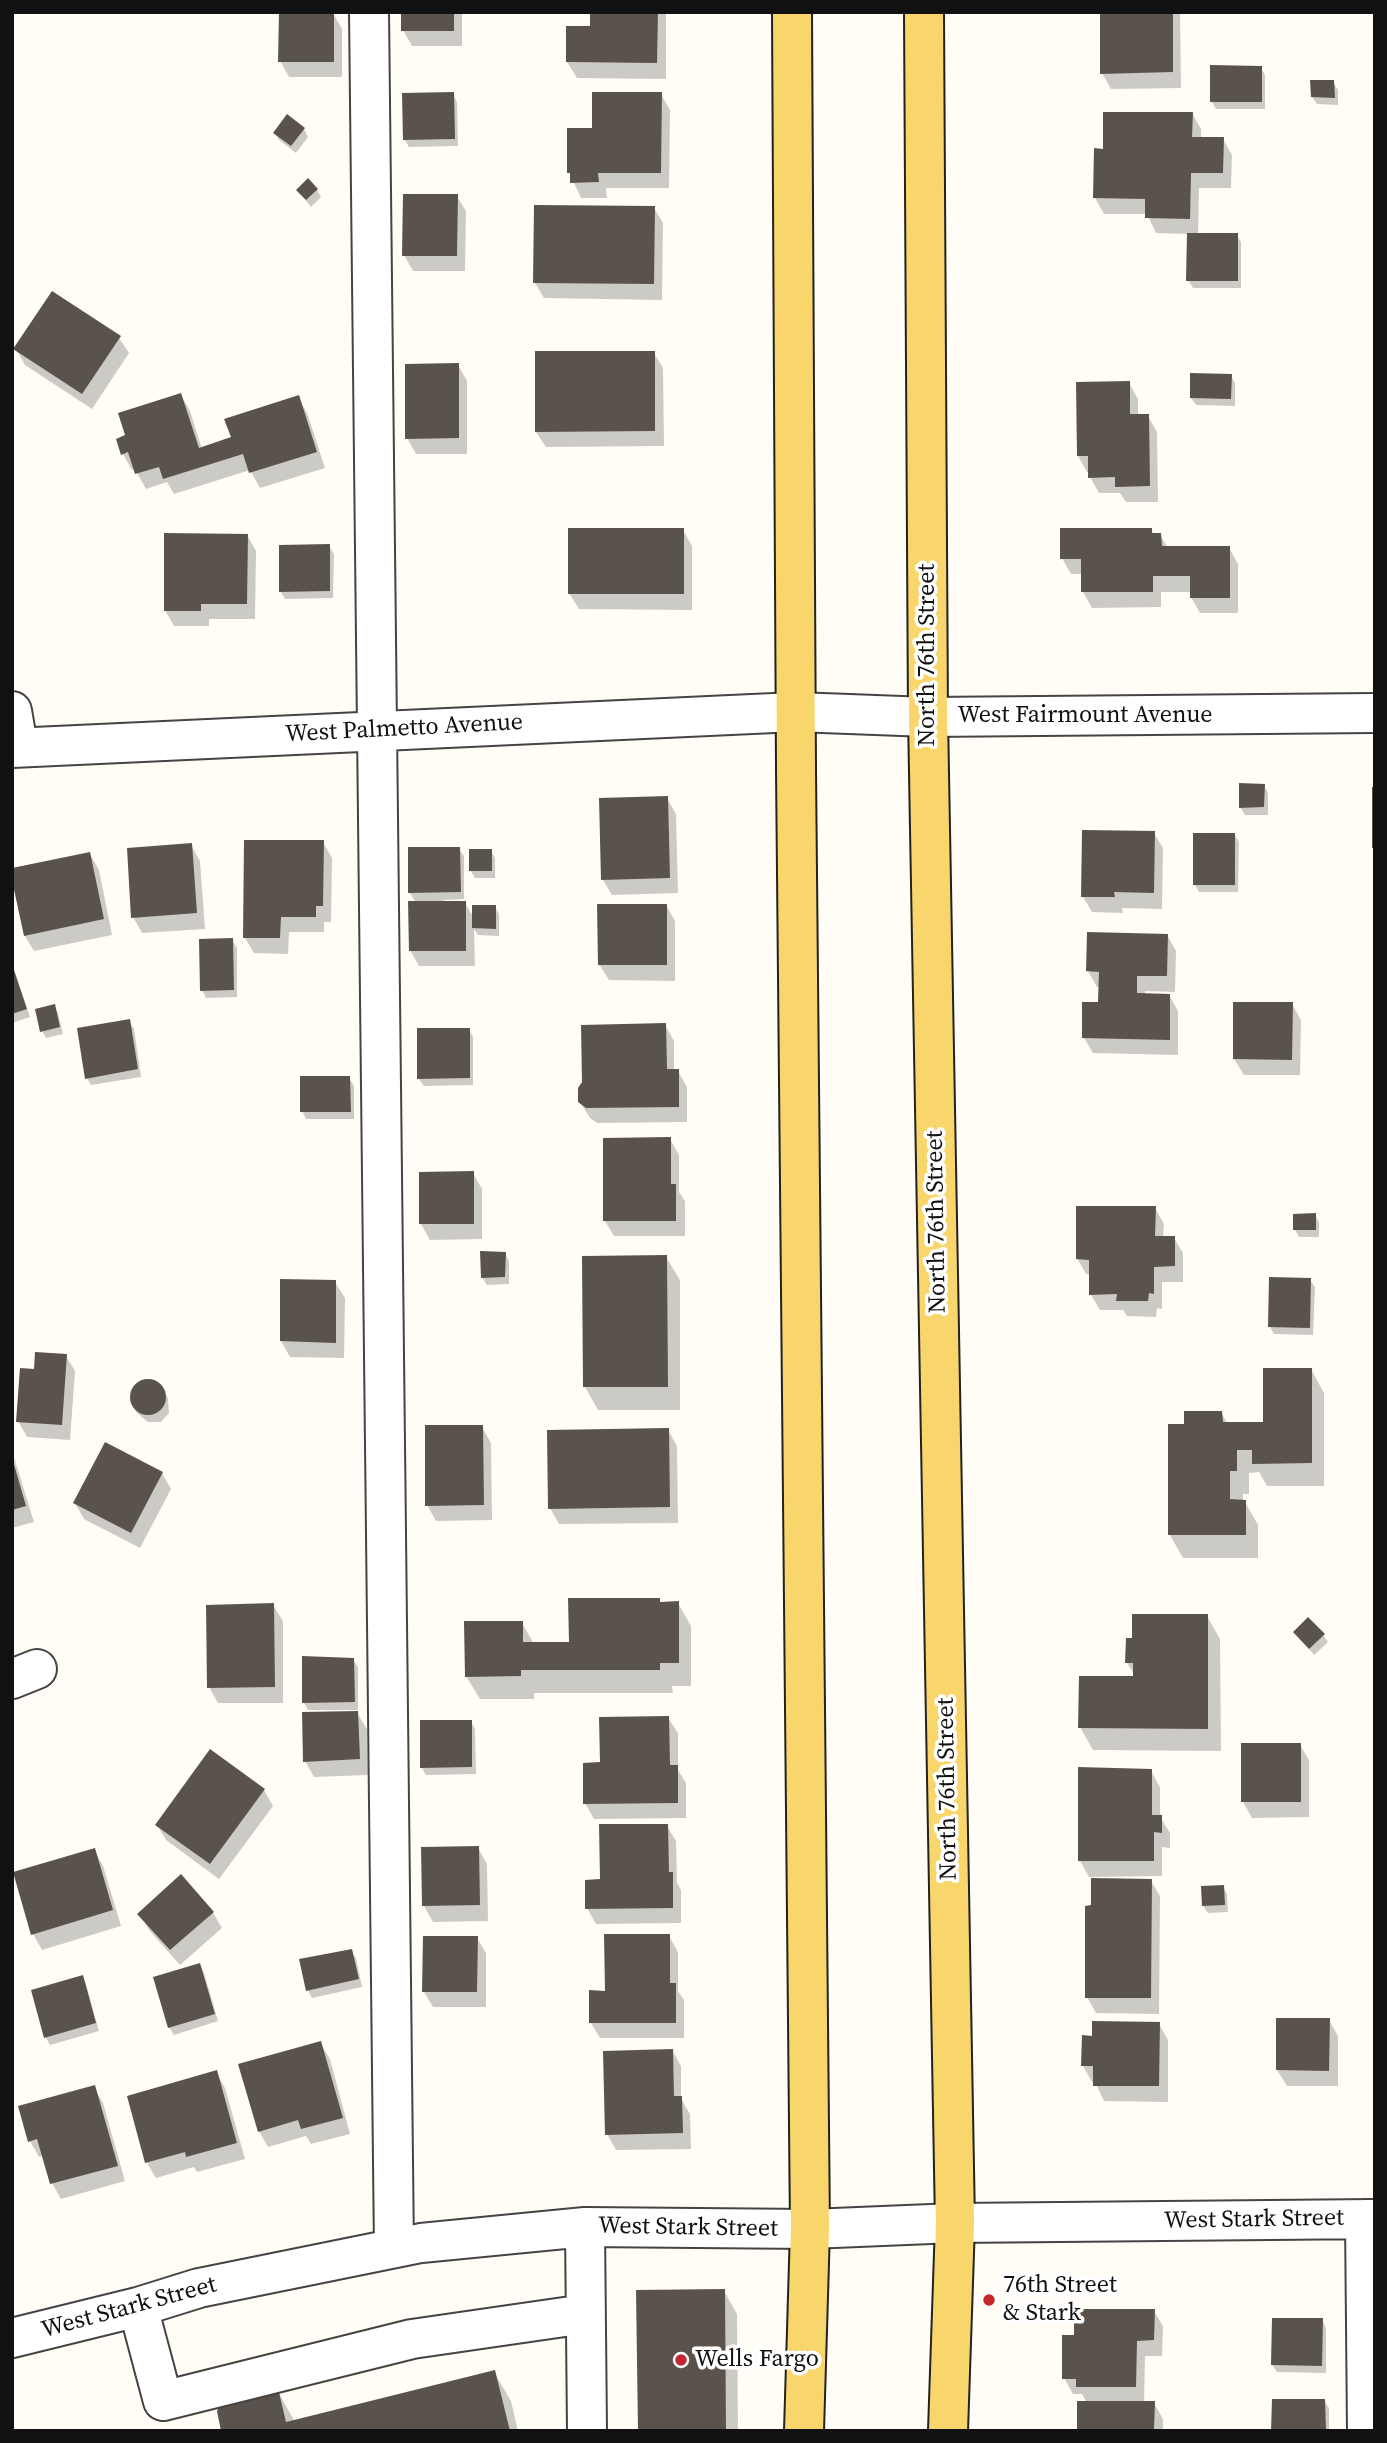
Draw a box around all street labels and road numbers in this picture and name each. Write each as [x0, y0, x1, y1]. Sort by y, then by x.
street label: North 76th Street [914, 564, 942, 746]
street label: West Fairmount Avenue [957, 702, 1213, 730]
street label: West Palmetto Avenue [284, 708, 524, 750]
street label: North 76th Street [921, 1130, 953, 1314]
street label: North 76th Street [932, 1697, 964, 1881]
street label: West Stark Street [1164, 2204, 1344, 2236]
street label: West Stark Street [598, 2212, 778, 2244]
street label: West Stark Street [38, 2271, 220, 2345]

